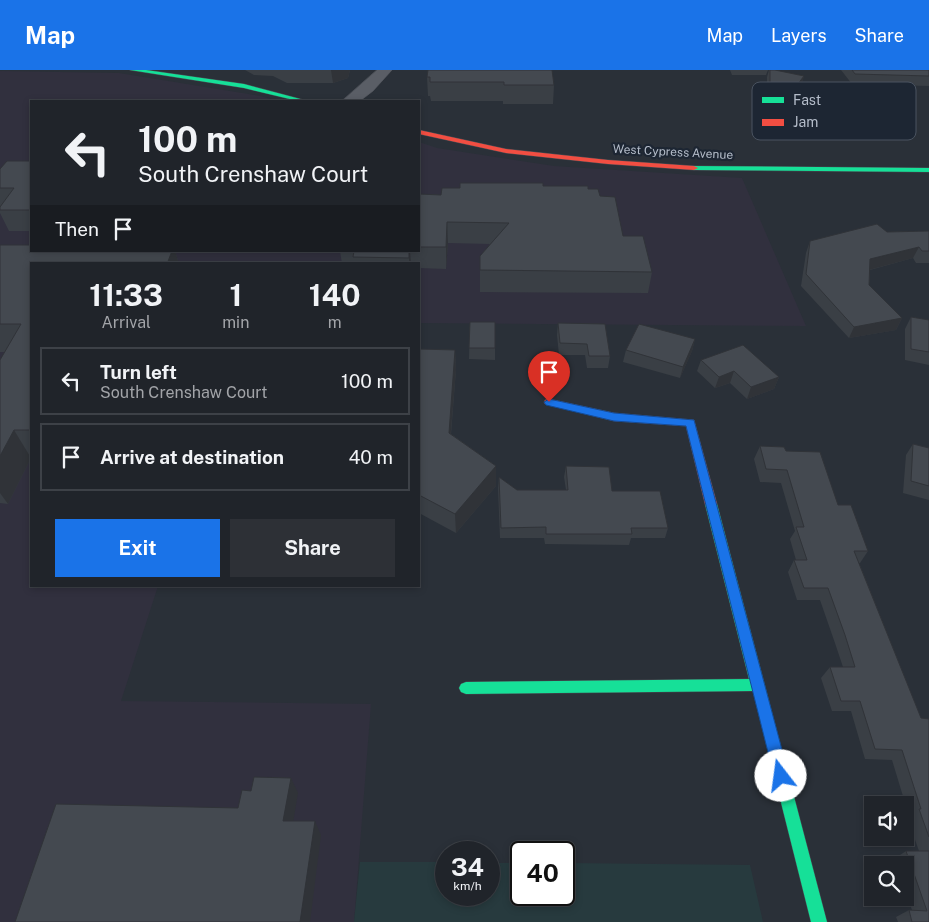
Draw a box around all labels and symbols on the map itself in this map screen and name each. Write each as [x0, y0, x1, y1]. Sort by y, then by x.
legend [752, 82, 916, 140]
text: Fast [793, 92, 821, 108]
text: Jam [793, 114, 818, 130]
street label: West Cypress Avenue [612, 142, 734, 162]
pin [528, 351, 570, 402]
position arrow [754, 749, 806, 801]
speed limit sign: 40 [510, 841, 575, 906]

